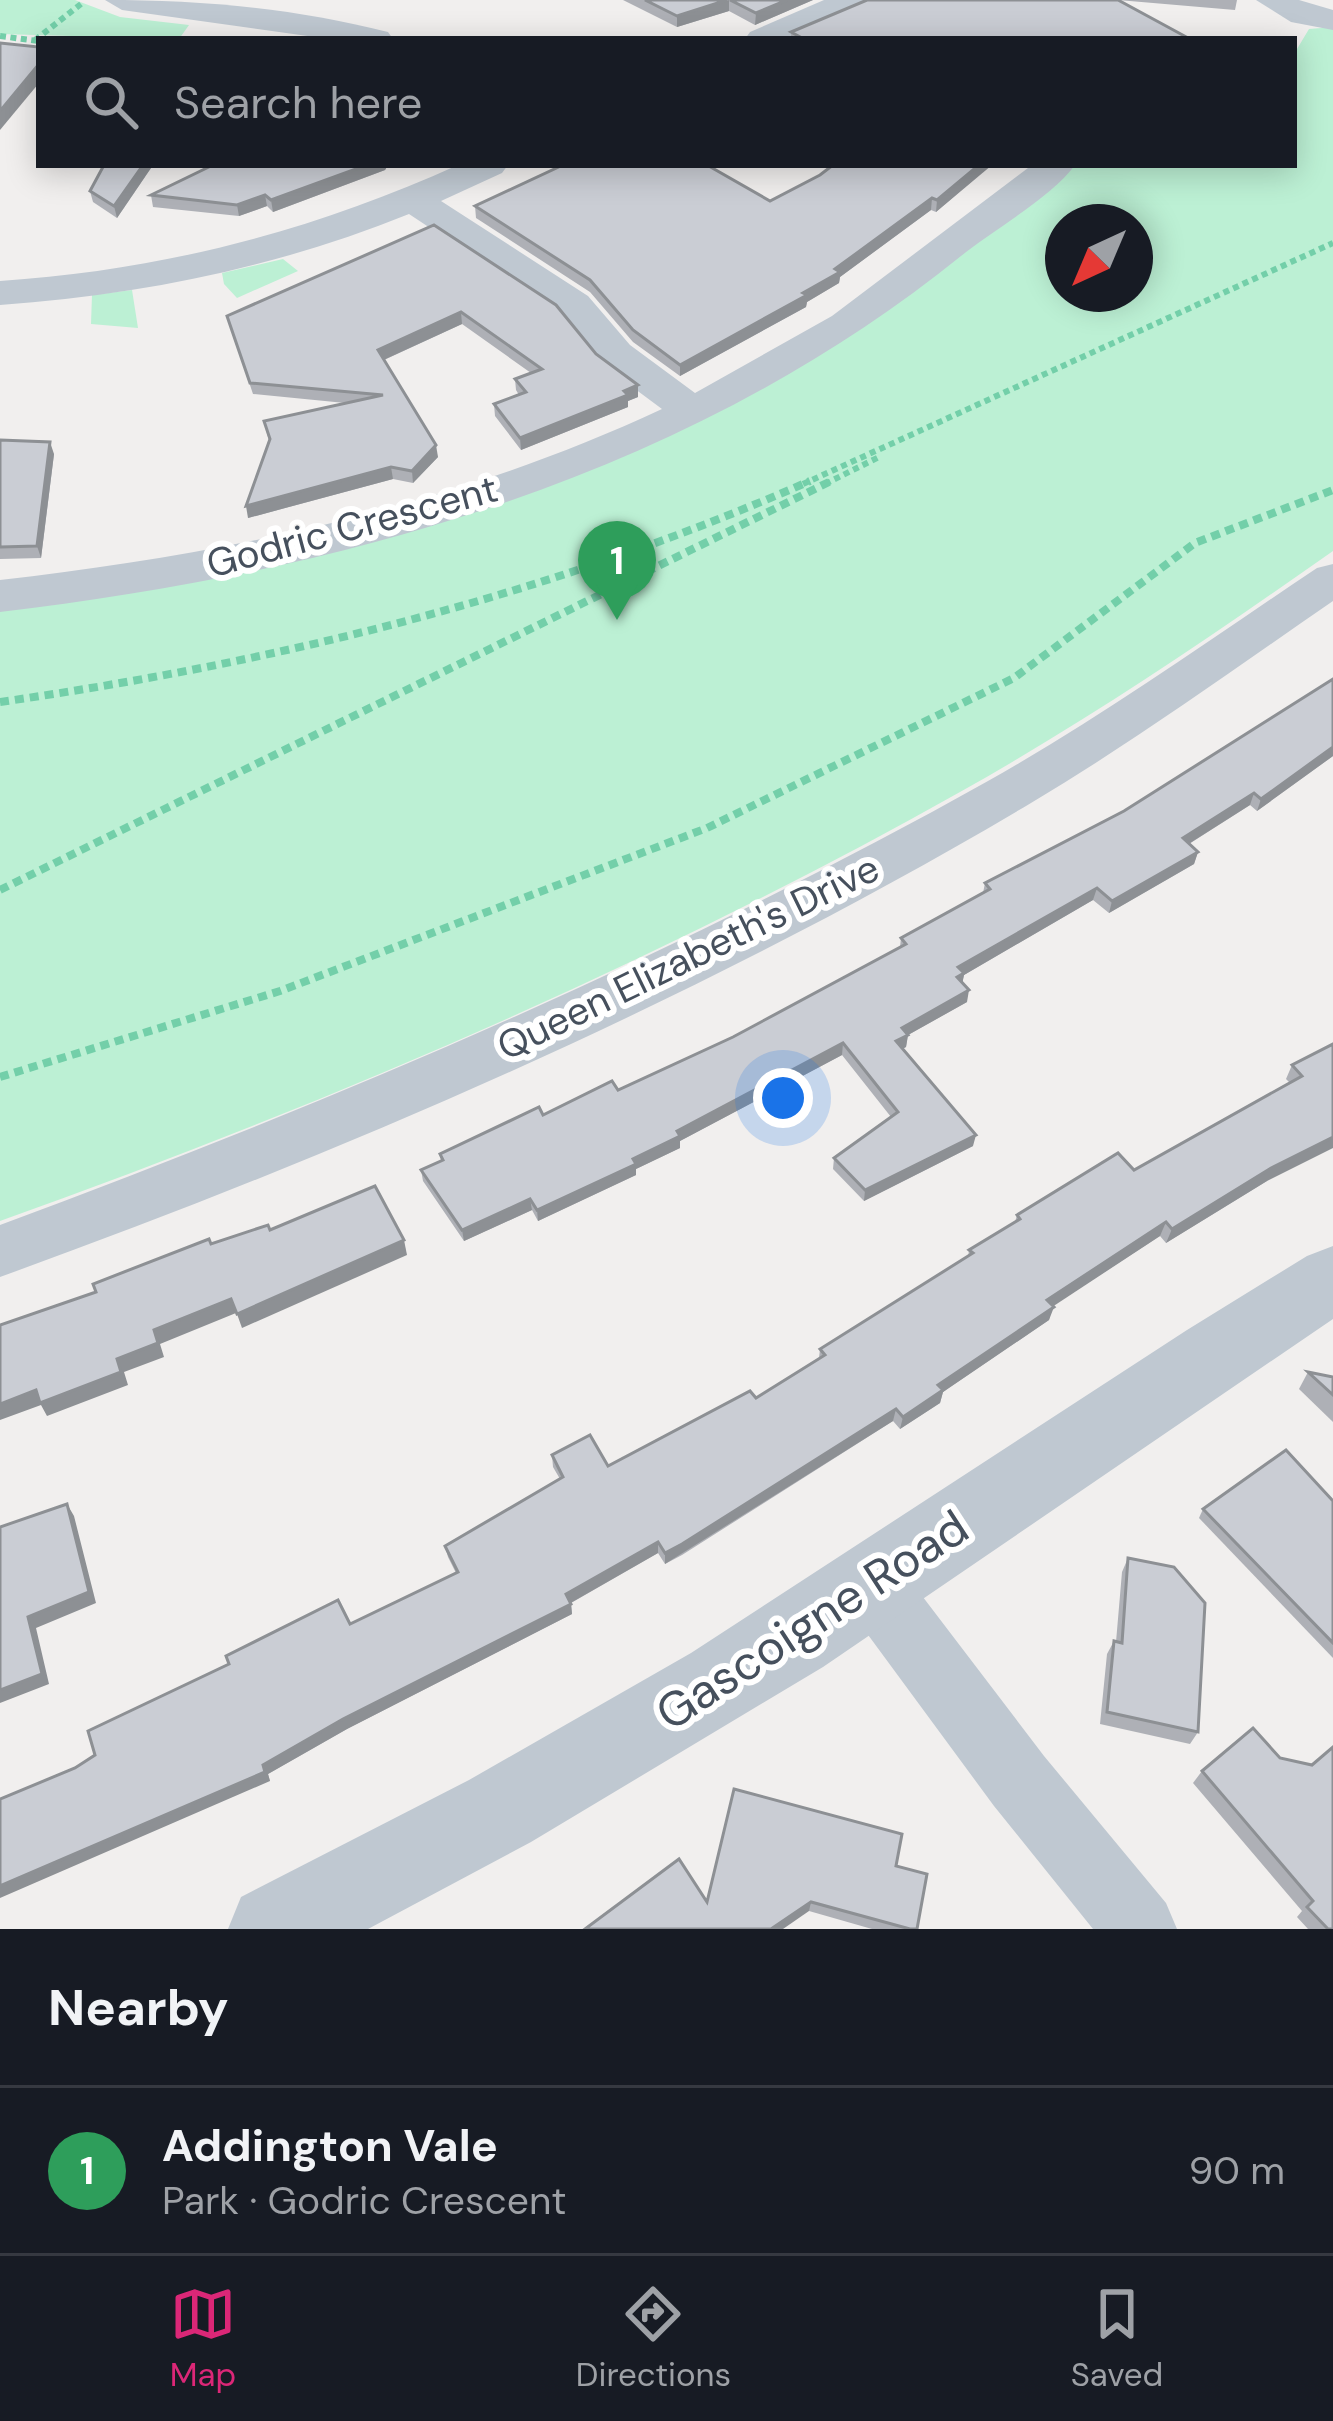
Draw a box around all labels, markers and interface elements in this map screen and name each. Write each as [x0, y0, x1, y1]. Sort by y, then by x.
search box [36, 36, 1297, 168]
icon: search [78, 69, 144, 135]
text: Search here [174, 73, 422, 132]
north arrow [1045, 204, 1153, 312]
street label: Godric Crescent [201, 463, 503, 589]
pin: 1 [578, 521, 656, 620]
street label: Queen Elizabeth's Drive [489, 842, 887, 1072]
your location [753, 1068, 813, 1128]
street label: Gascoigne Road [644, 1496, 980, 1744]
text: Nearby [48, 1974, 229, 2041]
text: Addington Vale [162, 2116, 498, 2175]
text: 1 [80, 2145, 94, 2196]
text: 90 m [1189, 2145, 1285, 2196]
text: Park · Godric Crescent [162, 2175, 567, 2226]
tab: Map [170, 2281, 236, 2396]
tab: Directions [576, 2281, 731, 2396]
tab: Saved [1071, 2281, 1163, 2396]

